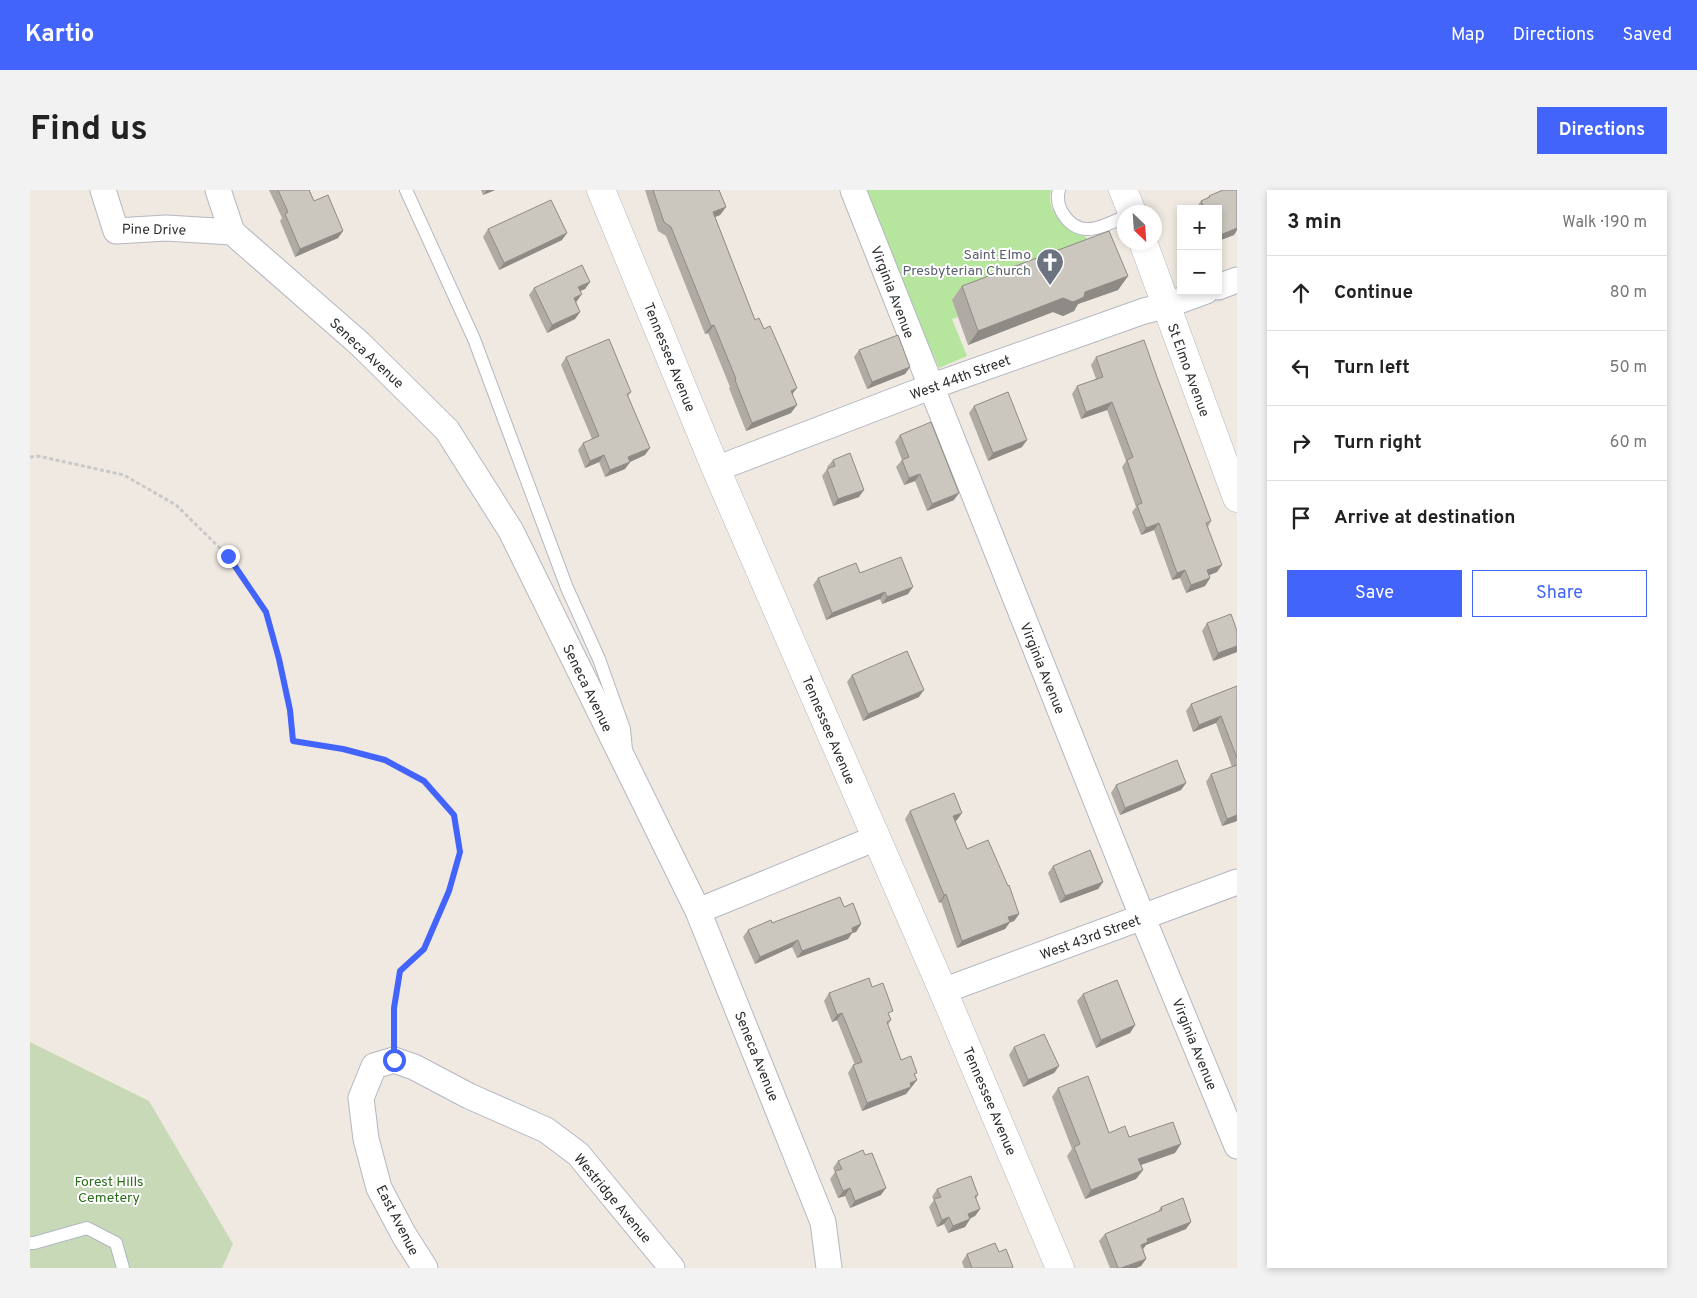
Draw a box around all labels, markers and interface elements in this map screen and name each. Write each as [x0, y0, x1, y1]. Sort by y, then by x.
text: Kartio [25, 20, 94, 50]
text: Map [1451, 24, 1485, 47]
text: Directions [1513, 24, 1595, 47]
text: Saved [1623, 24, 1672, 47]
button: Directions [1537, 107, 1667, 154]
text: Find us [30, 108, 148, 152]
north arrow [1117, 205, 1162, 250]
map controls [1177, 205, 1222, 295]
button: + [1177, 205, 1222, 250]
text: 3 min [1287, 209, 1342, 236]
text: Walk · 190 m [1562, 213, 1647, 233]
street label: Pine Drive [122, 221, 186, 240]
street label: Virginia Avenue [866, 244, 917, 341]
place label: Saint Elmo Presbyterian Church [902, 247, 1031, 280]
church icon: Saint Elmo Presbyterian Church [1035, 247, 1065, 286]
button: − [1177, 250, 1222, 295]
icon: ahead [1287, 279, 1315, 307]
text: Continue [1334, 281, 1413, 305]
text: 80 m [1610, 283, 1647, 303]
street label: Tennessee Avenue [639, 301, 698, 415]
street label: Seneca Avenue [325, 315, 407, 393]
street label: St Elmo Avenue [1163, 321, 1212, 420]
street label: West 44th Street [908, 352, 1013, 405]
icon: left [1287, 354, 1315, 382]
text: Turn left [1334, 356, 1410, 380]
text: 50 m [1610, 358, 1647, 378]
icon: right [1287, 429, 1315, 457]
text: Turn right [1334, 431, 1422, 455]
text: 60 m [1610, 433, 1647, 453]
icon: arrive [1287, 504, 1315, 532]
text: Arrive at destination [1334, 506, 1515, 530]
route end [217, 545, 240, 568]
button: Save [1287, 570, 1462, 617]
button: Share [1472, 570, 1647, 617]
street label: Virginia Avenue [1015, 620, 1068, 717]
street label: Seneca Avenue [558, 642, 615, 735]
street label: Tennessee Avenue [797, 674, 858, 787]
street label: West 43rd Street [1038, 912, 1143, 964]
street label: Virginia Avenue [1167, 996, 1220, 1093]
street label: Seneca Avenue [730, 1009, 781, 1104]
street label: Tennessee Avenue [958, 1045, 1019, 1158]
route start [383, 1049, 406, 1072]
street label: Westridge Avenue [569, 1151, 654, 1247]
park label: Forest Hills Cemetery [74, 1174, 144, 1207]
street label: East Avenue [372, 1183, 422, 1259]

